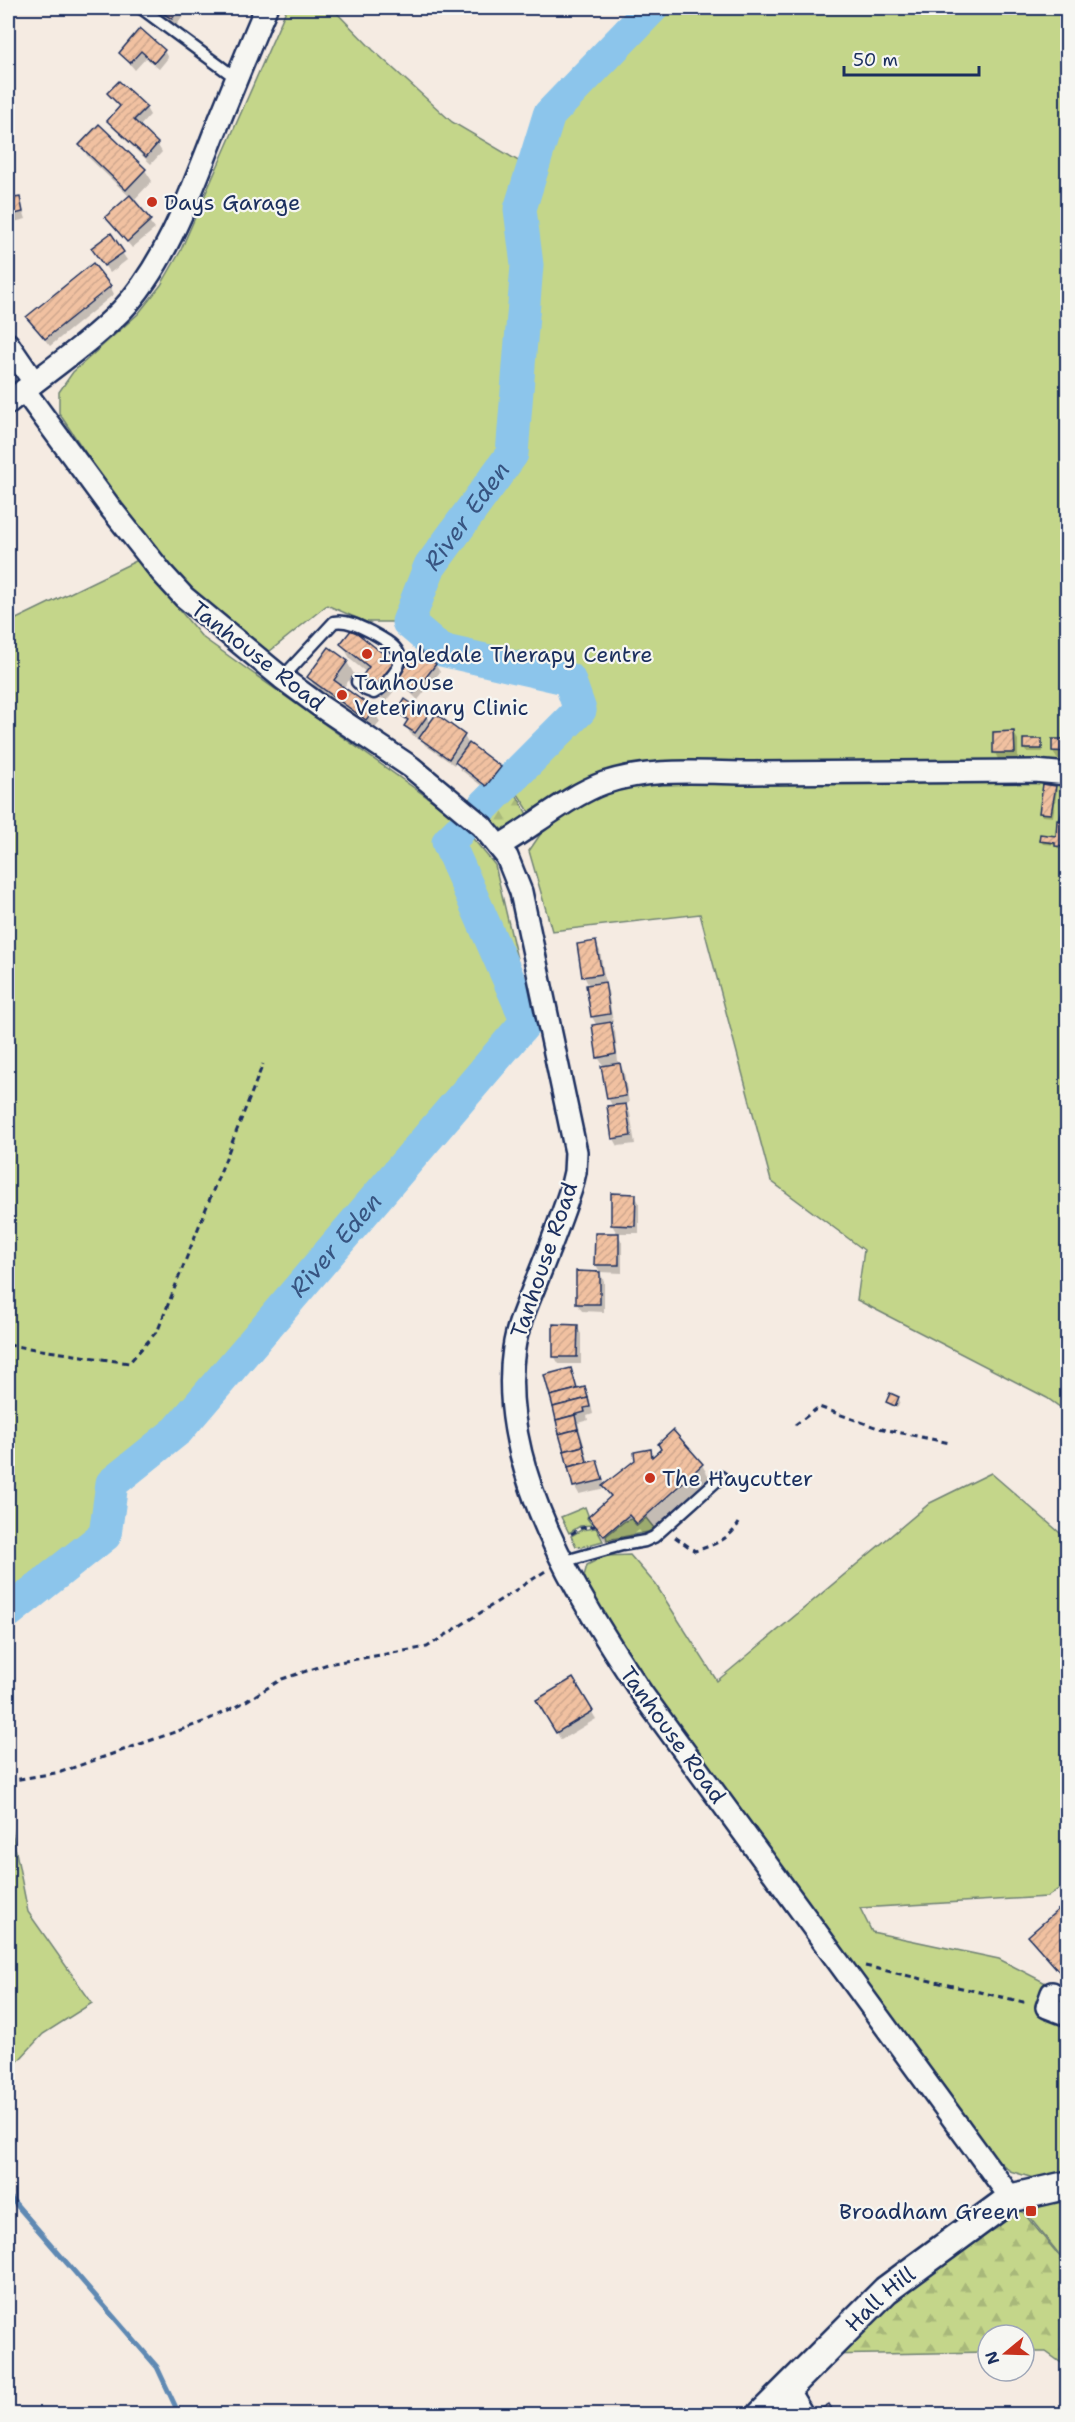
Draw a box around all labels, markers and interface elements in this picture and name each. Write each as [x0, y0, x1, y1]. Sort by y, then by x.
scale bar [844, 39, 979, 77]
text: 50 m [853, 48, 898, 72]
place label: Days Garage [164, 188, 300, 217]
marker: Days Garage [145, 195, 159, 209]
water label: River Eden [416, 455, 517, 577]
street label: Tanhouse Road [185, 594, 331, 718]
place label: Ingledale Therapy Centre [379, 640, 653, 669]
marker: Ingledale Therapy Centre [360, 647, 374, 661]
place label: Tanhouse Veterinary Clinic [354, 668, 529, 722]
marker: Tanhouse Veterinary Clinic [335, 688, 349, 702]
street label: Tanhouse Road [504, 1178, 584, 1342]
water label: River Eden [282, 1186, 389, 1304]
place label: The Haycutter [662, 1464, 813, 1493]
marker: The Haycutter [643, 1471, 657, 1485]
street label: Tanhouse Road [613, 1661, 733, 1809]
place label: Broadham Green [839, 2197, 1019, 2226]
marker: Broadham Green [1024, 2204, 1038, 2218]
street label: Hall Hill [838, 2259, 921, 2338]
north arrow [976, 2323, 1036, 2383]
text: N [980, 2348, 1004, 2367]

